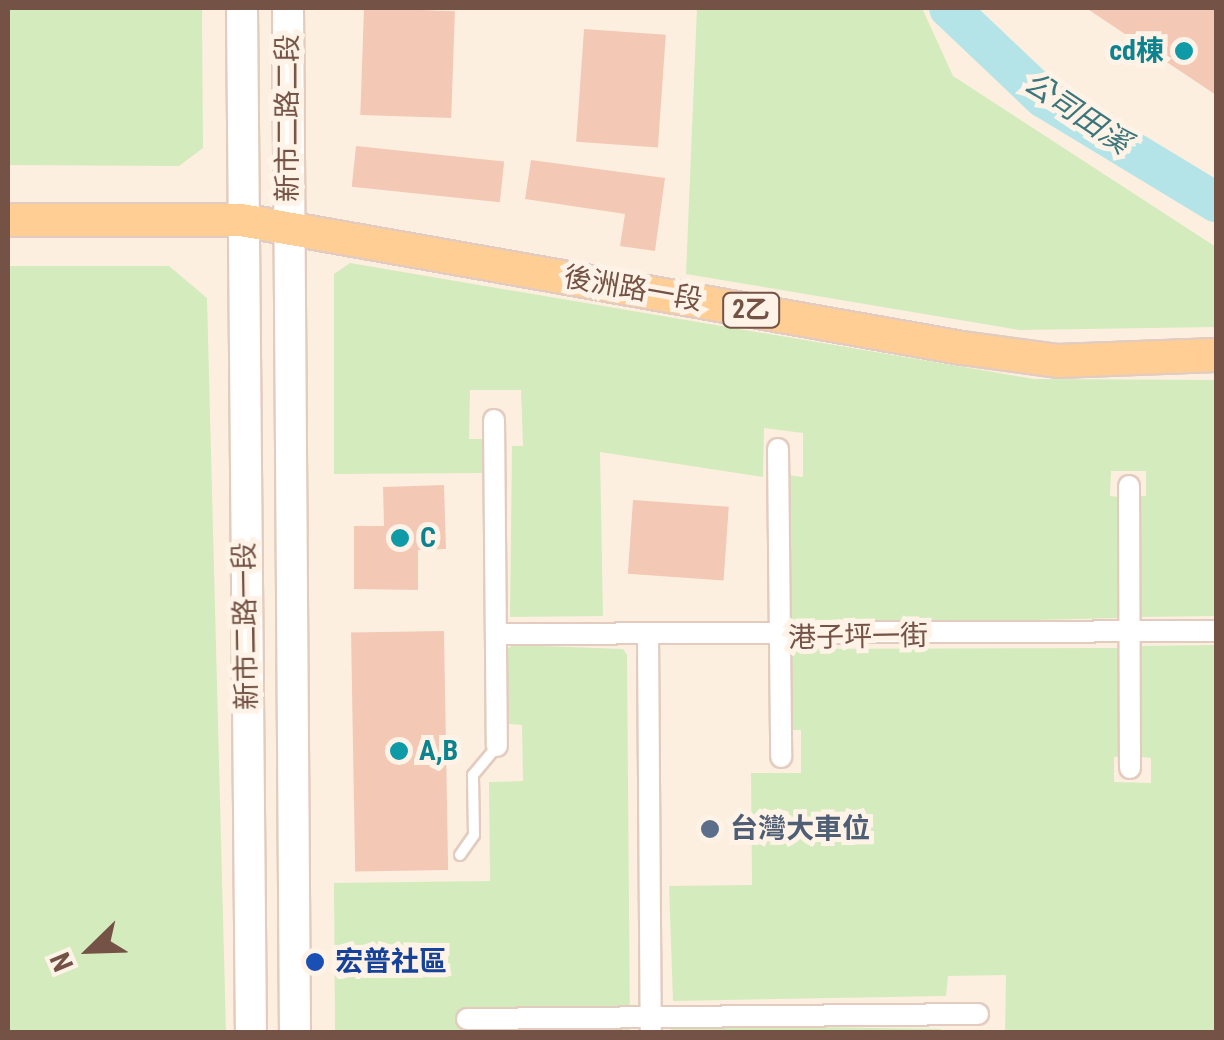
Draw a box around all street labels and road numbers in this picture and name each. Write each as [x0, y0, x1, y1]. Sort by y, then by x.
street label: 新市二路二段 [271, 34, 305, 202]
street label: 後洲路一段 [561, 260, 705, 318]
road number: 2乙 [721, 290, 781, 330]
street label: 新市二路一段 [228, 542, 264, 710]
street label: 港子坪一街 [788, 619, 928, 655]

